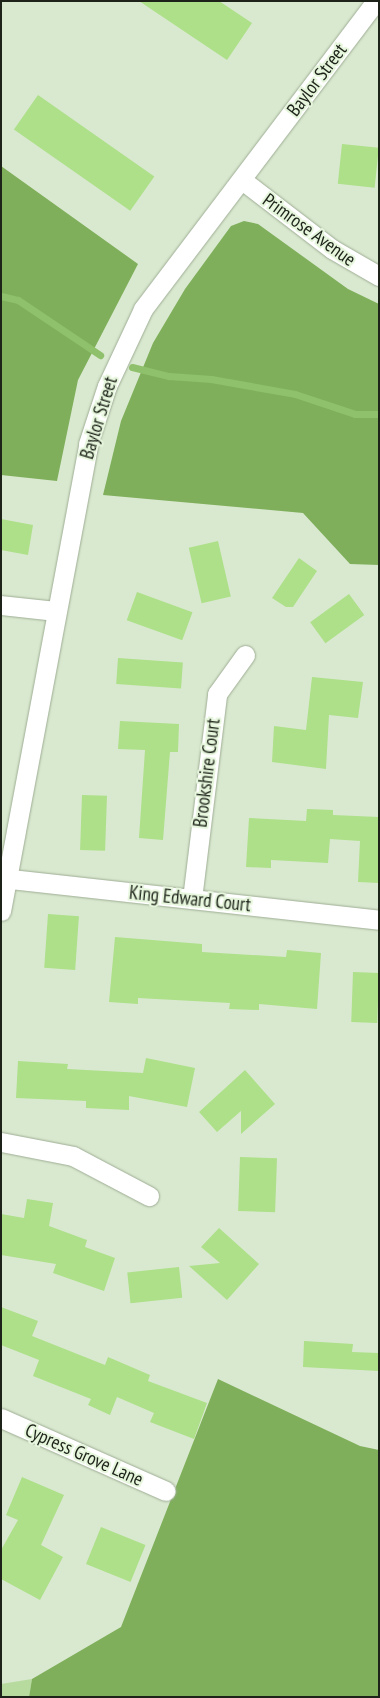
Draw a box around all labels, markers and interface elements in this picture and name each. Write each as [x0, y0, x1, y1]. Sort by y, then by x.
street label: Baylor Street [282, 39, 352, 121]
street label: Primrose Avenue [258, 189, 360, 271]
street label: Baylor Street [76, 374, 122, 462]
street label: Brookshire Court [189, 717, 225, 829]
street label: King Edward Court [128, 881, 252, 917]
street label: Cypress Grove Lane [22, 1419, 146, 1491]

